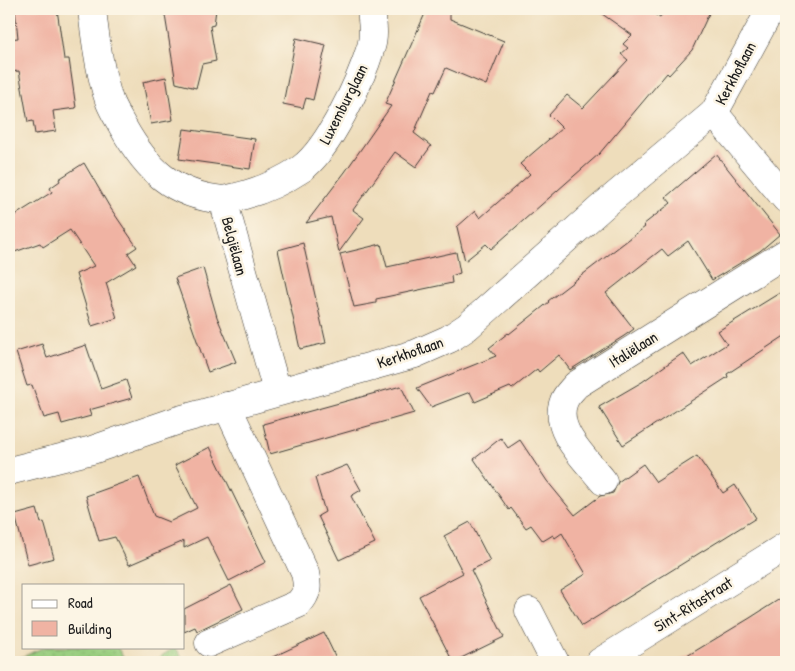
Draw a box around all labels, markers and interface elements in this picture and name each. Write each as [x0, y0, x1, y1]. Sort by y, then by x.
street label: Kerkhoflaan [709, 38, 761, 108]
street label: Luxemburglaan [313, 60, 373, 148]
street label: Belgiëlaan [217, 214, 253, 278]
street label: Italiëlaan [604, 325, 662, 373]
street label: Kerkhoflaan [374, 330, 446, 374]
street label: Sint-Ritastraat [650, 571, 737, 637]
legend [22, 584, 185, 648]
text: Road [68, 592, 93, 613]
text: Building [68, 618, 112, 639]

